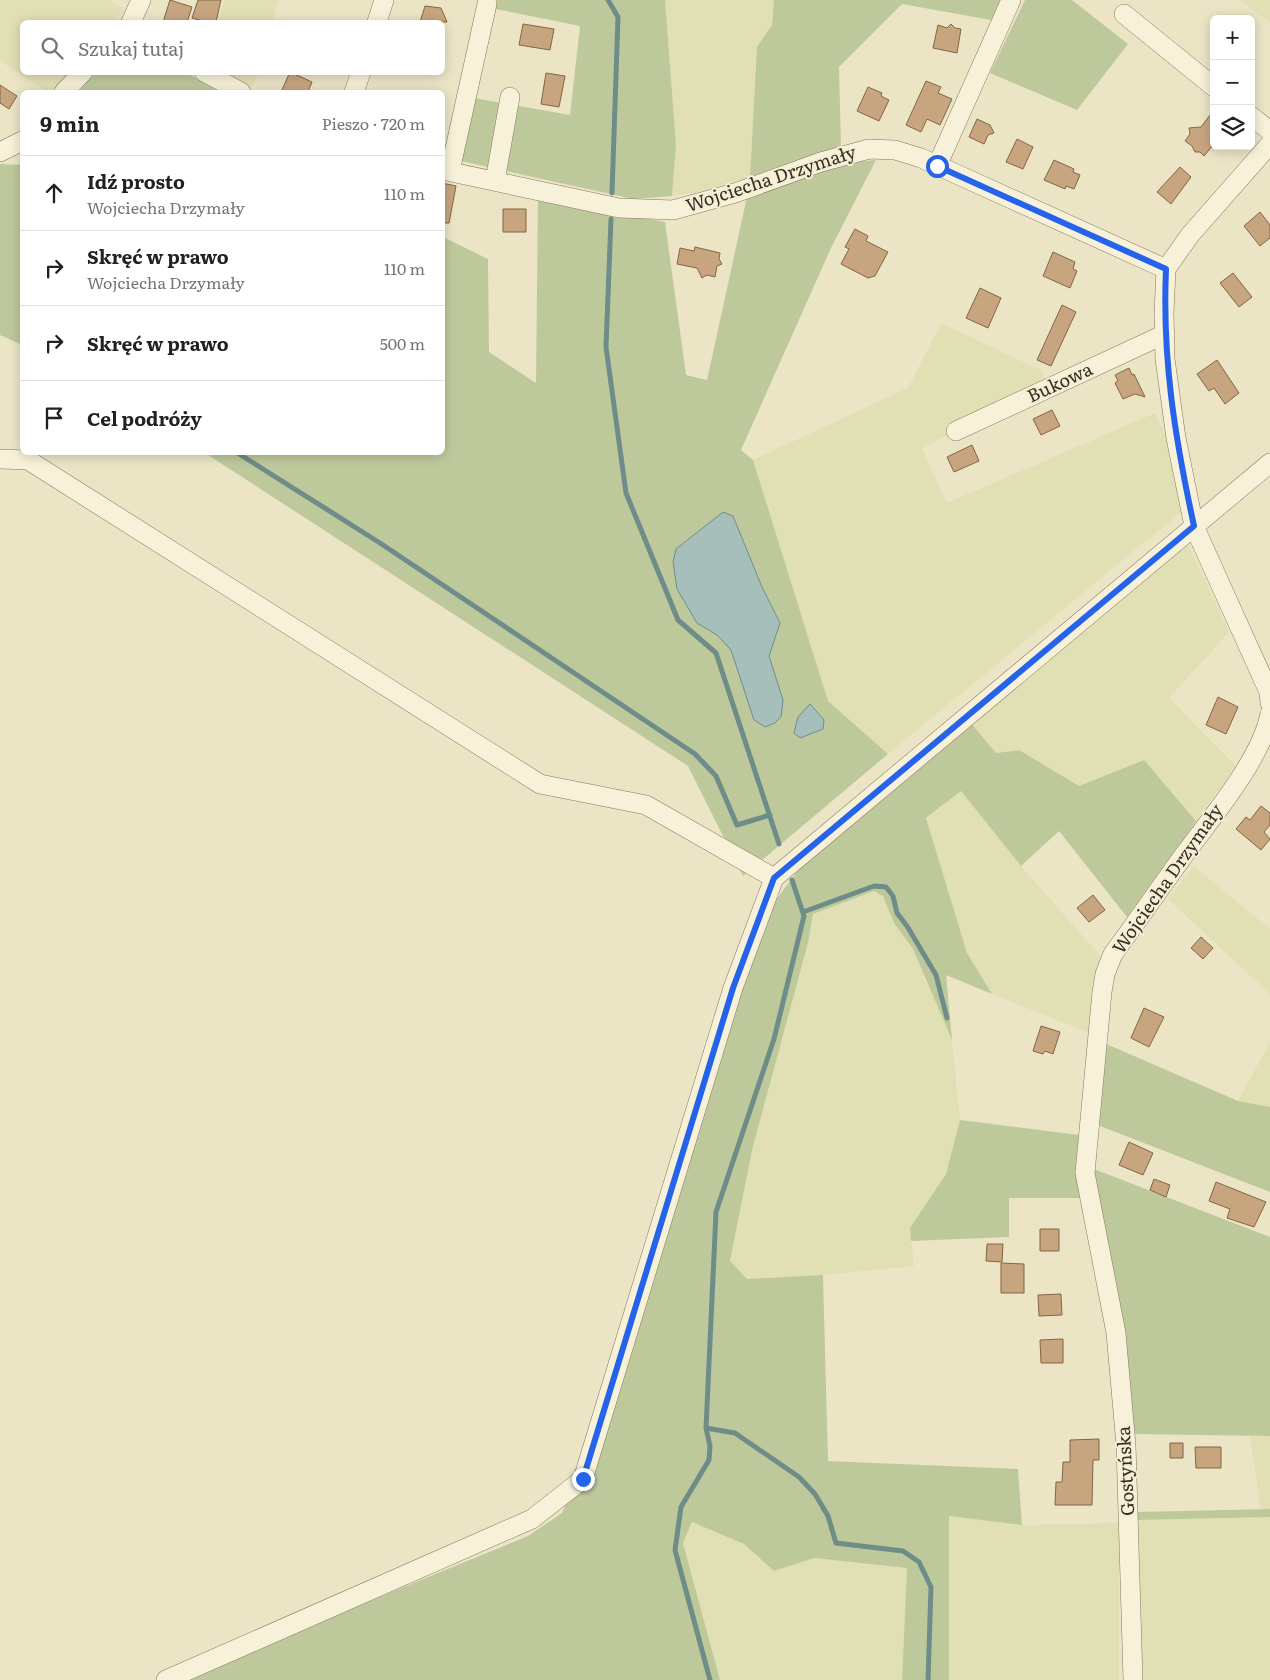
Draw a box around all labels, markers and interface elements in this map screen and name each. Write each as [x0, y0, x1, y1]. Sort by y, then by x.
map controls [1210, 15, 1255, 150]
button: + [1210, 15, 1255, 60]
search box [20, 20, 445, 75]
icon: search [38, 34, 66, 62]
text: Szukaj tutaj [78, 34, 184, 62]
button: − [1210, 60, 1255, 105]
button: layers [1210, 105, 1255, 150]
text: 9 min [40, 107, 100, 138]
text: Pieszo · 720 m [322, 111, 425, 135]
street label: Wojciecha Drzymały [682, 137, 860, 218]
route start [926, 155, 949, 178]
text: Idź prosto [87, 167, 185, 195]
icon: ahead [40, 179, 68, 207]
text: 110 m [384, 181, 425, 205]
text: Wojciecha Drzymały [87, 195, 245, 219]
text: Skręć w prawo [87, 242, 229, 270]
icon: right [40, 254, 68, 282]
text: 110 m [384, 256, 425, 280]
text: Wojciecha Drzymały [87, 270, 245, 294]
icon: right [40, 329, 68, 357]
text: Skręć w prawo [87, 329, 229, 357]
text: 500 m [380, 331, 425, 355]
street label: Bukowa [1022, 355, 1097, 409]
icon: arrive [40, 404, 68, 432]
text: Cel podróży [87, 404, 202, 432]
street label: Wojciecha Drzymały [1105, 797, 1229, 959]
street label: Gostyńska [1109, 1425, 1140, 1517]
route end [572, 1468, 595, 1491]

